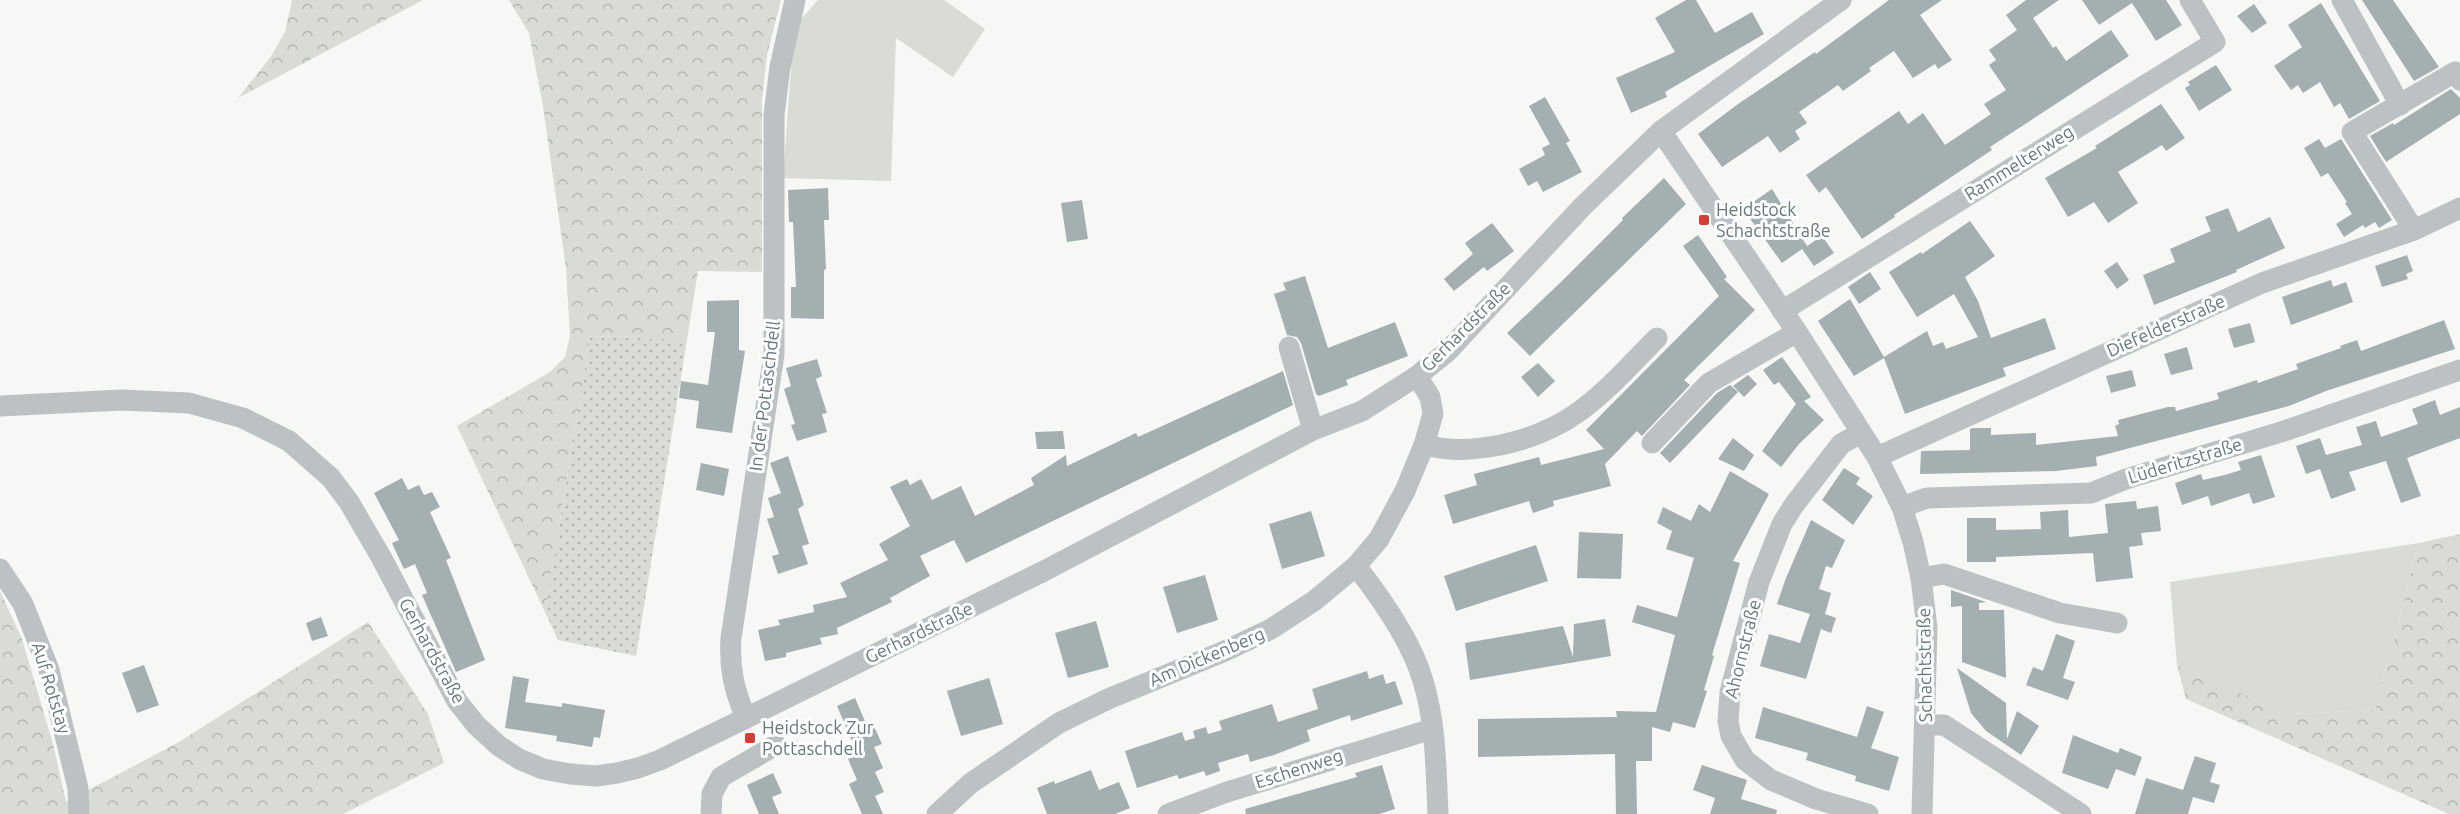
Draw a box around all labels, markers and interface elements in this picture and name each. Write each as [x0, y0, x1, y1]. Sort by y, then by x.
street label: Rammelterweg [1960, 121, 2077, 204]
place label: Heidstock Schachtstraße [1716, 199, 1831, 240]
marker: Heidstock Schachtstraße [1697, 213, 1711, 227]
street label: Gerhardstraße [1417, 278, 1514, 375]
street label: Diefelderstraße [2103, 290, 2228, 360]
street label: In der Pottaschdell [745, 319, 783, 472]
street label: Lüderitzstraße [2125, 433, 2244, 487]
street label: Gerhardstraße [396, 594, 470, 707]
street label: Gerhardstraße [861, 597, 976, 667]
street label: Ahornstraße [1720, 597, 1764, 700]
street label: Schachtstraße [1913, 607, 1935, 723]
street label: Am Dickenberg [1146, 623, 1267, 689]
street label: Auf Rotstay [29, 640, 75, 736]
place label: Heidstock Zur Pottaschdell [762, 717, 874, 758]
marker: Heidstock Zur Pottaschdell [743, 731, 757, 745]
street label: Eschenweg [1252, 744, 1345, 792]

